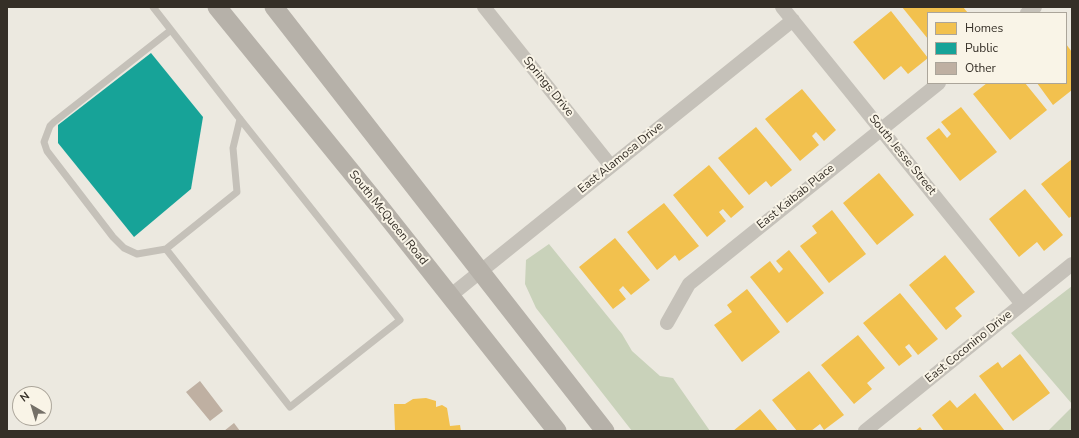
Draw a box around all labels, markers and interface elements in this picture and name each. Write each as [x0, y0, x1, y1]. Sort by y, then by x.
legend [927, 12, 1067, 84]
text: Homes [965, 20, 1003, 36]
text: Public [965, 40, 998, 56]
street label: Springs Drive [520, 54, 576, 120]
text: Other [965, 60, 996, 76]
street label: South Jesse Street [865, 112, 939, 198]
street label: East Alamosa Drive [575, 119, 667, 197]
street label: East Kaibab Place [754, 161, 838, 233]
street label: South McQueen Road [346, 168, 430, 268]
street label: East Coconino Drive [923, 308, 1015, 386]
north arrow [12, 386, 52, 426]
text: N [17, 388, 33, 405]

